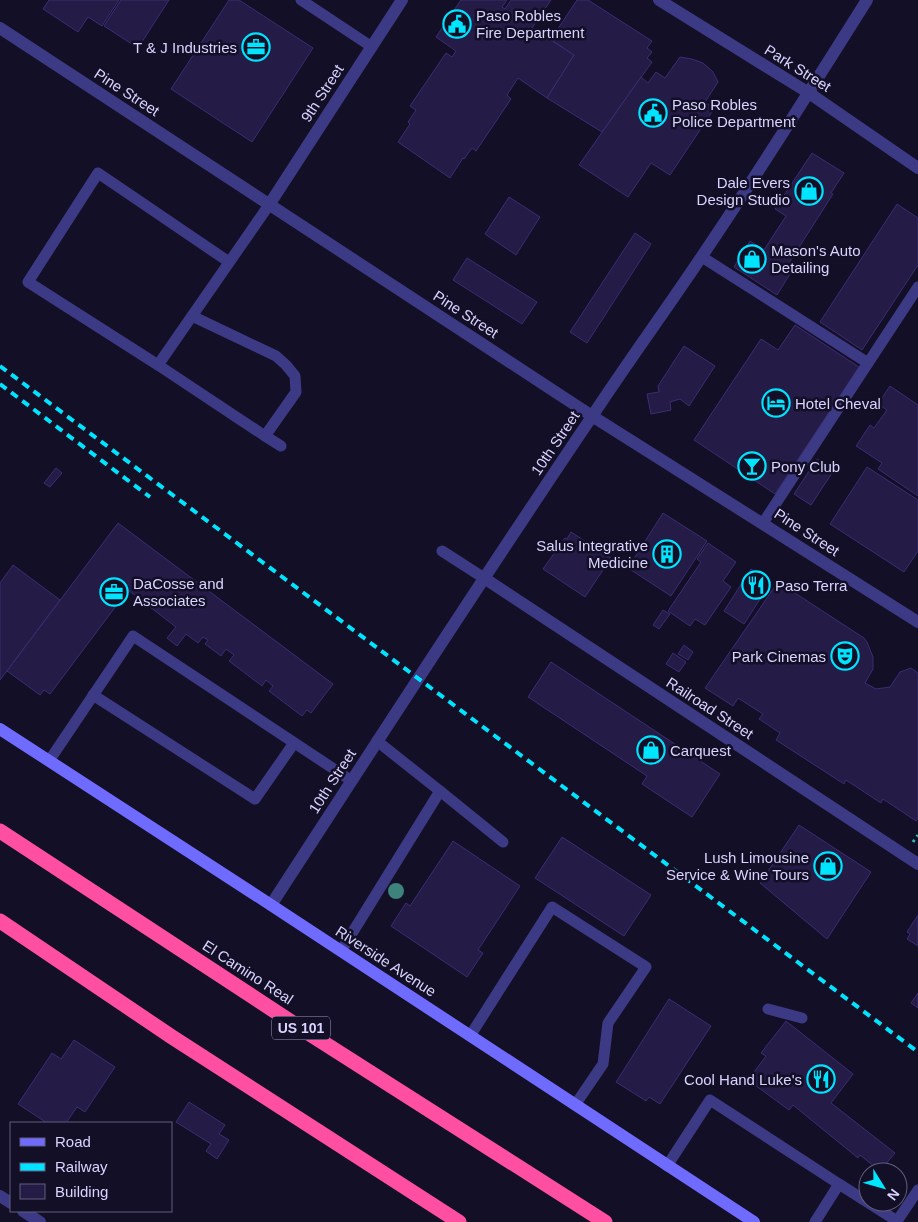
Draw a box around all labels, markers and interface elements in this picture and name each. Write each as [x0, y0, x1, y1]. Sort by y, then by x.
place label: Paso Robles Fire Department [476, 7, 585, 41]
public building icon: Paso Robles Fire Department [442, 9, 472, 39]
office icon: T & J Industries [241, 32, 271, 62]
place label: T & J Industries [133, 39, 237, 56]
street label: Park Street [762, 41, 835, 96]
street label: 9th Street [297, 60, 347, 125]
street label: Pine Street [91, 65, 163, 120]
place label: Paso Robles Police Department [672, 96, 796, 130]
public building icon: Paso Robles Police Department [638, 98, 668, 128]
place label: Dale Evers Design Studio [697, 174, 790, 208]
shop icon: Dale Evers Design Studio [794, 176, 824, 206]
place label: Mason's Auto Detailing [771, 242, 861, 276]
shop icon: Mason's Auto Detailing [737, 244, 767, 274]
street label: Pine Street [430, 287, 502, 342]
hotel icon: Hotel Cheval [761, 388, 791, 418]
place label: Hotel Cheval [795, 395, 881, 412]
street label: 10th Street [527, 407, 583, 478]
bar icon: Pony Club [737, 451, 767, 481]
place label: Pony Club [771, 458, 840, 475]
street label: Pine Street [771, 505, 843, 560]
place label: Salus Integrative Medicine [536, 537, 648, 571]
building icon: Salus Integrative Medicine [652, 539, 682, 569]
restaurant icon: Paso Terra [741, 570, 771, 600]
place label: DaCosse and Associates [133, 575, 224, 609]
office icon: DaCosse and Associates [99, 577, 129, 607]
place label: Paso Terra [775, 577, 848, 594]
theatre icon: Park Cinemas [830, 641, 860, 671]
place label: Park Cinemas [732, 648, 826, 665]
street label: Railroad Street [663, 674, 757, 743]
shop icon: Carquest [636, 735, 666, 765]
place label: Carquest [670, 742, 732, 759]
street label: 10th Street [305, 745, 360, 816]
place label: Lush Limousine Service & Wine Tours [666, 849, 809, 883]
shop icon: Lush Limousine Service & Wine Tours [813, 851, 843, 881]
street label: Riverside Avenue [333, 922, 439, 1000]
street label: El Camino Real [200, 936, 296, 1008]
road number: US 101 [272, 1016, 330, 1040]
restaurant icon: Cool Hand Luke's [806, 1064, 836, 1094]
place label: Cool Hand Luke's [684, 1071, 802, 1088]
legend [10, 1122, 172, 1212]
text: Road [55, 1133, 91, 1150]
text: Railway [55, 1158, 108, 1175]
north arrow [858, 1162, 908, 1212]
text: Building [55, 1183, 108, 1200]
text: N [884, 1186, 903, 1204]

